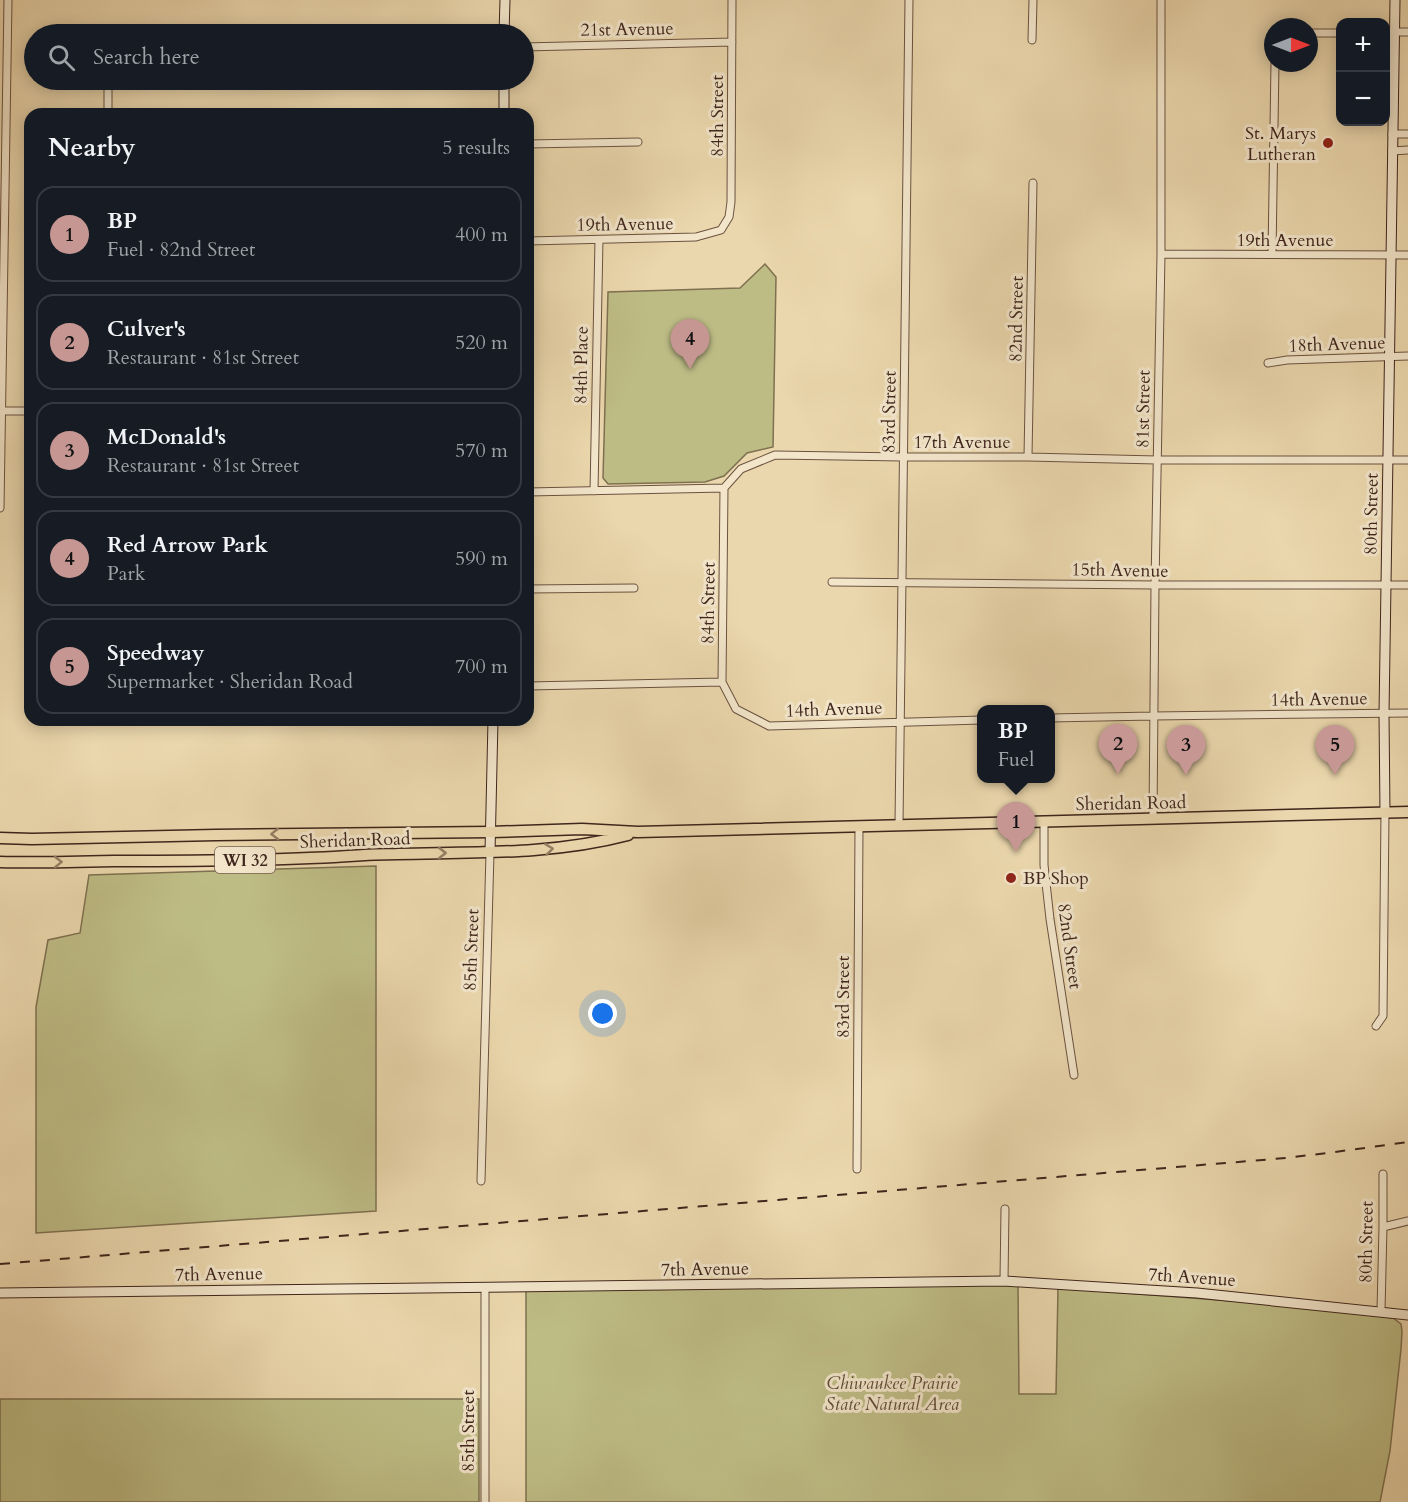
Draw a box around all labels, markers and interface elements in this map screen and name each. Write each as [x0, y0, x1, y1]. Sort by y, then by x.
street label: 21st Avenue [580, 16, 674, 43]
north arrow [1264, 18, 1318, 72]
map controls [1336, 18, 1390, 126]
button: + [1336, 18, 1390, 72]
search box [24, 24, 534, 90]
icon: search [45, 41, 78, 74]
text: Search here [93, 42, 200, 72]
button: − [1336, 72, 1390, 126]
street label: 84th Street [705, 75, 730, 157]
place label: St. Marys Lutheran [1245, 121, 1317, 167]
text: Nearby [48, 130, 136, 165]
text: 5 results [442, 134, 510, 161]
marker: St. Marys Lutheran [1321, 136, 1335, 150]
text: BP [107, 206, 137, 236]
street label: 19th Avenue [576, 211, 674, 238]
text: 1 [64, 221, 75, 248]
text: 400 m [455, 221, 508, 248]
street label: 19th Avenue [1236, 228, 1334, 253]
text: Fuel · 82nd Street [107, 236, 255, 263]
street label: 82nd Street [1003, 275, 1030, 362]
text: Culver's [107, 314, 186, 344]
pin: 4 [670, 320, 710, 369]
street label: 84th Place [568, 326, 595, 404]
text: 2 [64, 329, 75, 356]
text: 520 m [455, 329, 508, 356]
street label: 18th Avenue [1288, 330, 1386, 359]
text: Restaurant · 81st Street [107, 344, 299, 371]
street label: 81st Street [1130, 369, 1157, 448]
street label: 83rd Street [876, 370, 903, 454]
text: McDonald's [107, 422, 226, 452]
street label: 17th Avenue [913, 430, 1011, 455]
text: 3 [64, 437, 75, 464]
text: 570 m [455, 437, 508, 464]
text: Restaurant · 81st Street [107, 452, 299, 479]
street label: 80th Street [1358, 472, 1385, 555]
text: Red Arrow Park [107, 530, 268, 560]
text: 4 [64, 545, 75, 572]
text: 590 m [455, 545, 508, 572]
street label: 15th Avenue [1071, 557, 1169, 584]
text: Park [107, 560, 145, 587]
street label: 84th Street [695, 561, 722, 644]
text: Speedway [107, 638, 204, 668]
text: 5 [64, 653, 75, 680]
text: 700 m [455, 653, 508, 680]
text: Supermarket · Sheridan Road [107, 668, 353, 695]
street label: 14th Avenue [1270, 686, 1368, 713]
street label: 14th Avenue [785, 695, 883, 724]
popup [977, 705, 1055, 783]
text: BP [998, 716, 1028, 746]
pin: 2 [1098, 724, 1138, 774]
pin: 3 [1166, 726, 1206, 775]
pin: 5 [1316, 726, 1354, 775]
text: Fuel [998, 746, 1034, 773]
street label: Sheridan Road [1075, 790, 1187, 817]
pin: 1 [996, 802, 1036, 852]
street label: Sheridan Road [299, 826, 411, 855]
one-way arrow [270, 828, 279, 841]
one-way arrow [544, 843, 553, 855]
road number: WI 32 [215, 847, 275, 873]
one-way arrow [438, 847, 447, 859]
one-way arrow [54, 856, 63, 869]
place label: BP Shop [1023, 866, 1089, 891]
marker: BP Shop [1004, 871, 1018, 885]
street label: 82nd Street [1051, 902, 1088, 991]
street label: 85th Street [458, 908, 485, 992]
street label: 83rd Street [831, 955, 856, 1038]
your location [588, 999, 617, 1028]
street label: 80th Street [1353, 1200, 1380, 1283]
street label: 7th Avenue [661, 1256, 749, 1283]
street label: 7th Avenue [175, 1261, 263, 1288]
street label: 7th Avenue [1147, 1262, 1237, 1293]
park label: Chiwaukee Prairie State Natural Area [825, 1371, 959, 1417]
street label: 85th Street [456, 1390, 481, 1472]

